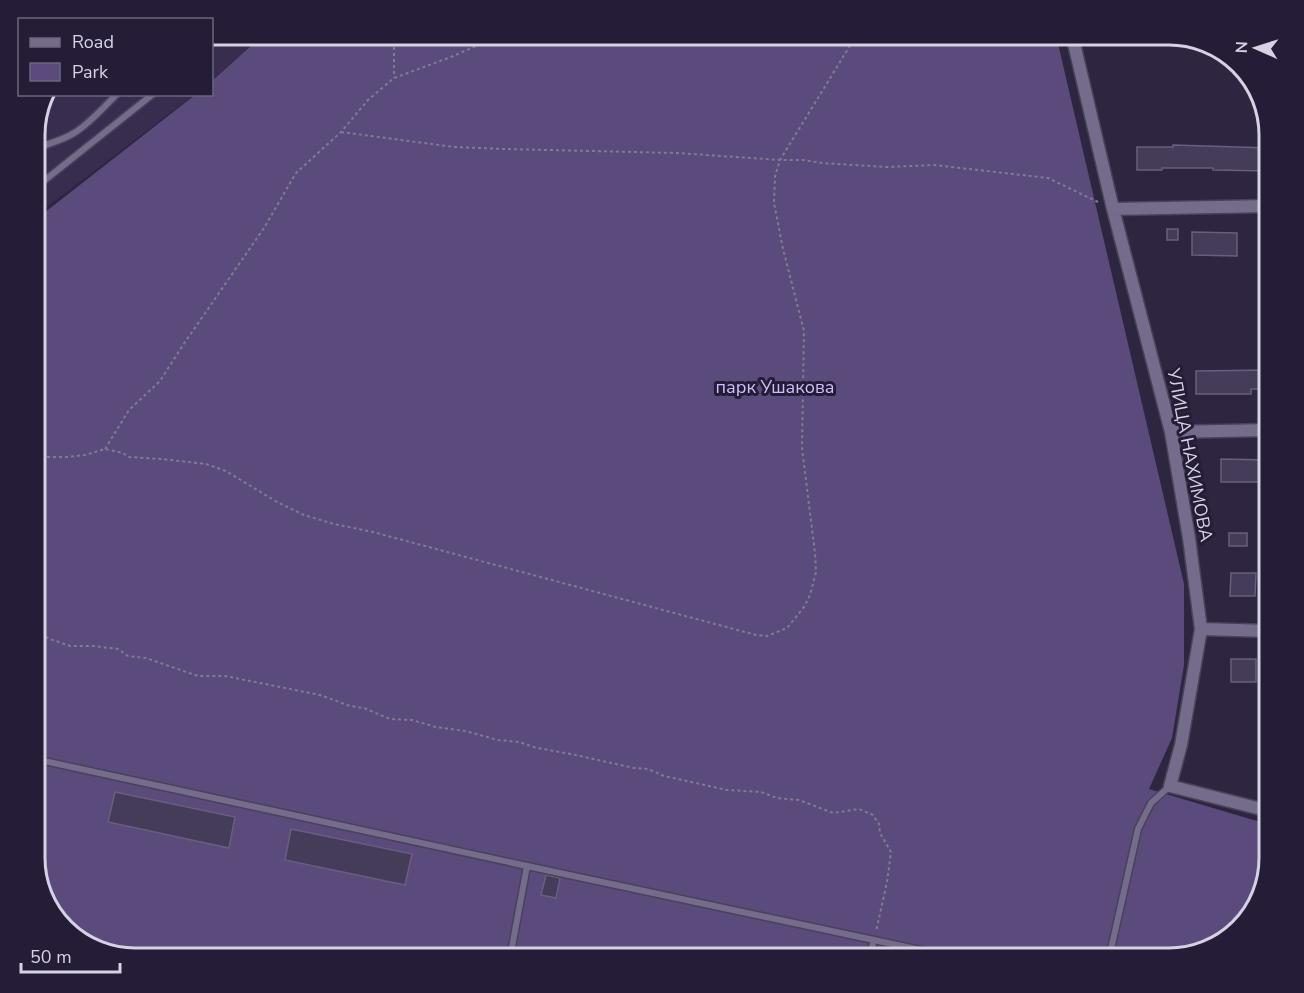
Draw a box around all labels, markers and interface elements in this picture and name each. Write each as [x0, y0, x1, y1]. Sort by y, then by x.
legend [18, 18, 213, 96]
north arrow [1226, 18, 1286, 78]
text: Road [72, 30, 114, 54]
text: N [1231, 41, 1253, 54]
text: Park [72, 60, 109, 84]
street label: УЛИЦА НАХИМОВА [1161, 365, 1219, 544]
park label: парк Ушакова [716, 375, 834, 399]
scale bar [21, 936, 120, 974]
text: 50 m [30, 945, 72, 969]

